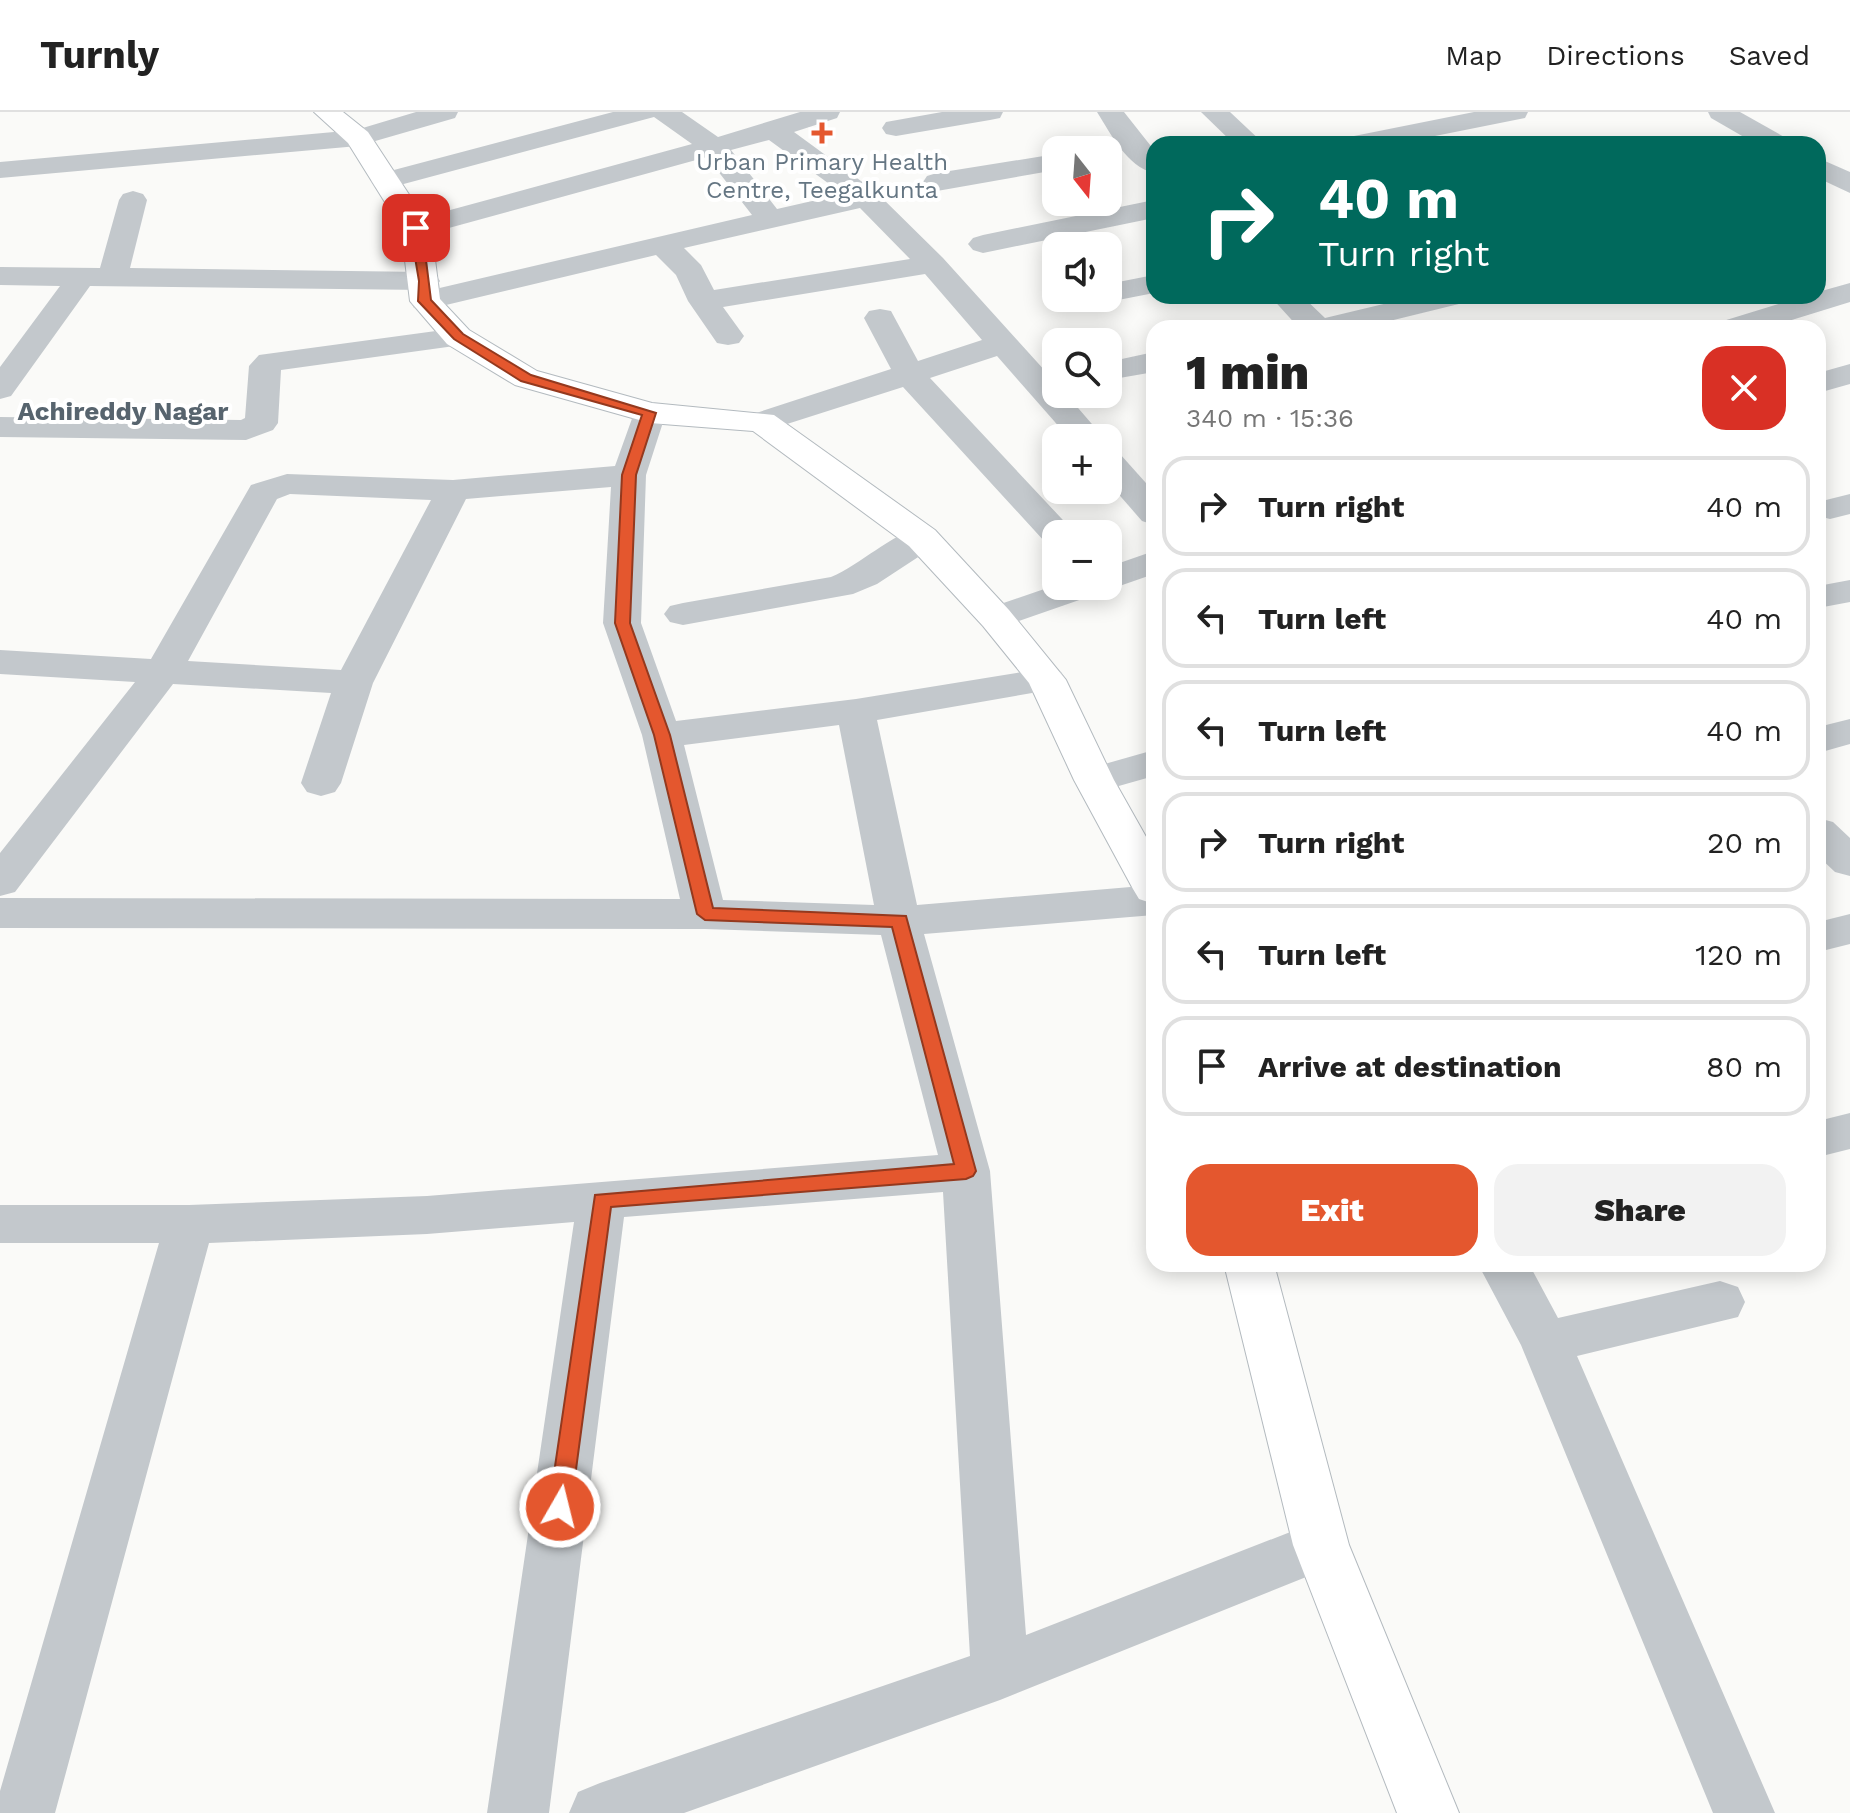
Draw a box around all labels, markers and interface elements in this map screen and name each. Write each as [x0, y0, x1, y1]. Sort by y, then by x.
text: Turnly [40, 33, 159, 77]
text: Map [1445, 39, 1502, 72]
text: Directions [1546, 39, 1685, 72]
text: Saved [1729, 39, 1810, 72]
marker: Urban Primary Health Centre, Teegalkunta [811, 122, 833, 144]
north arrow [1042, 136, 1122, 216]
map controls [1042, 136, 1122, 600]
place label: Urban Primary Health Centre, Teegalkunta [696, 148, 948, 204]
text: 40 m [1318, 166, 1459, 232]
icon: right [1186, 168, 1290, 272]
pin [382, 194, 450, 262]
icon: arrive [394, 206, 438, 250]
button: sound [1042, 232, 1122, 312]
text: Turn right [1318, 233, 1489, 275]
button: search [1042, 328, 1122, 408]
text: 1 min [1186, 344, 1309, 401]
button: close [1702, 346, 1786, 430]
district label: Achireddy Nagar [17, 396, 229, 426]
text: 340 m · 15:36 [1186, 403, 1354, 433]
button: + [1042, 424, 1122, 504]
icon: right [1190, 484, 1234, 528]
text: Turn right [1258, 489, 1404, 524]
text: 40 m [1706, 489, 1782, 524]
button: − [1042, 520, 1122, 600]
icon: left [1190, 596, 1234, 640]
text: Turn left [1258, 601, 1386, 636]
text: 40 m [1706, 601, 1782, 636]
icon: left [1190, 708, 1234, 752]
text: Turn left [1258, 713, 1386, 748]
text: 40 m [1706, 713, 1782, 748]
icon: right [1190, 820, 1234, 864]
text: Turn right [1258, 825, 1404, 860]
text: 20 m [1707, 825, 1782, 860]
icon: left [1190, 932, 1234, 976]
text: Turn left [1258, 937, 1386, 972]
text: 120 m [1695, 937, 1782, 972]
icon: arrive [1190, 1044, 1234, 1088]
text: Arrive at destination [1258, 1049, 1562, 1084]
text: 80 m [1706, 1049, 1782, 1084]
button: Exit [1186, 1164, 1478, 1256]
button: Share [1494, 1164, 1786, 1256]
position arrow [518, 1465, 602, 1549]

